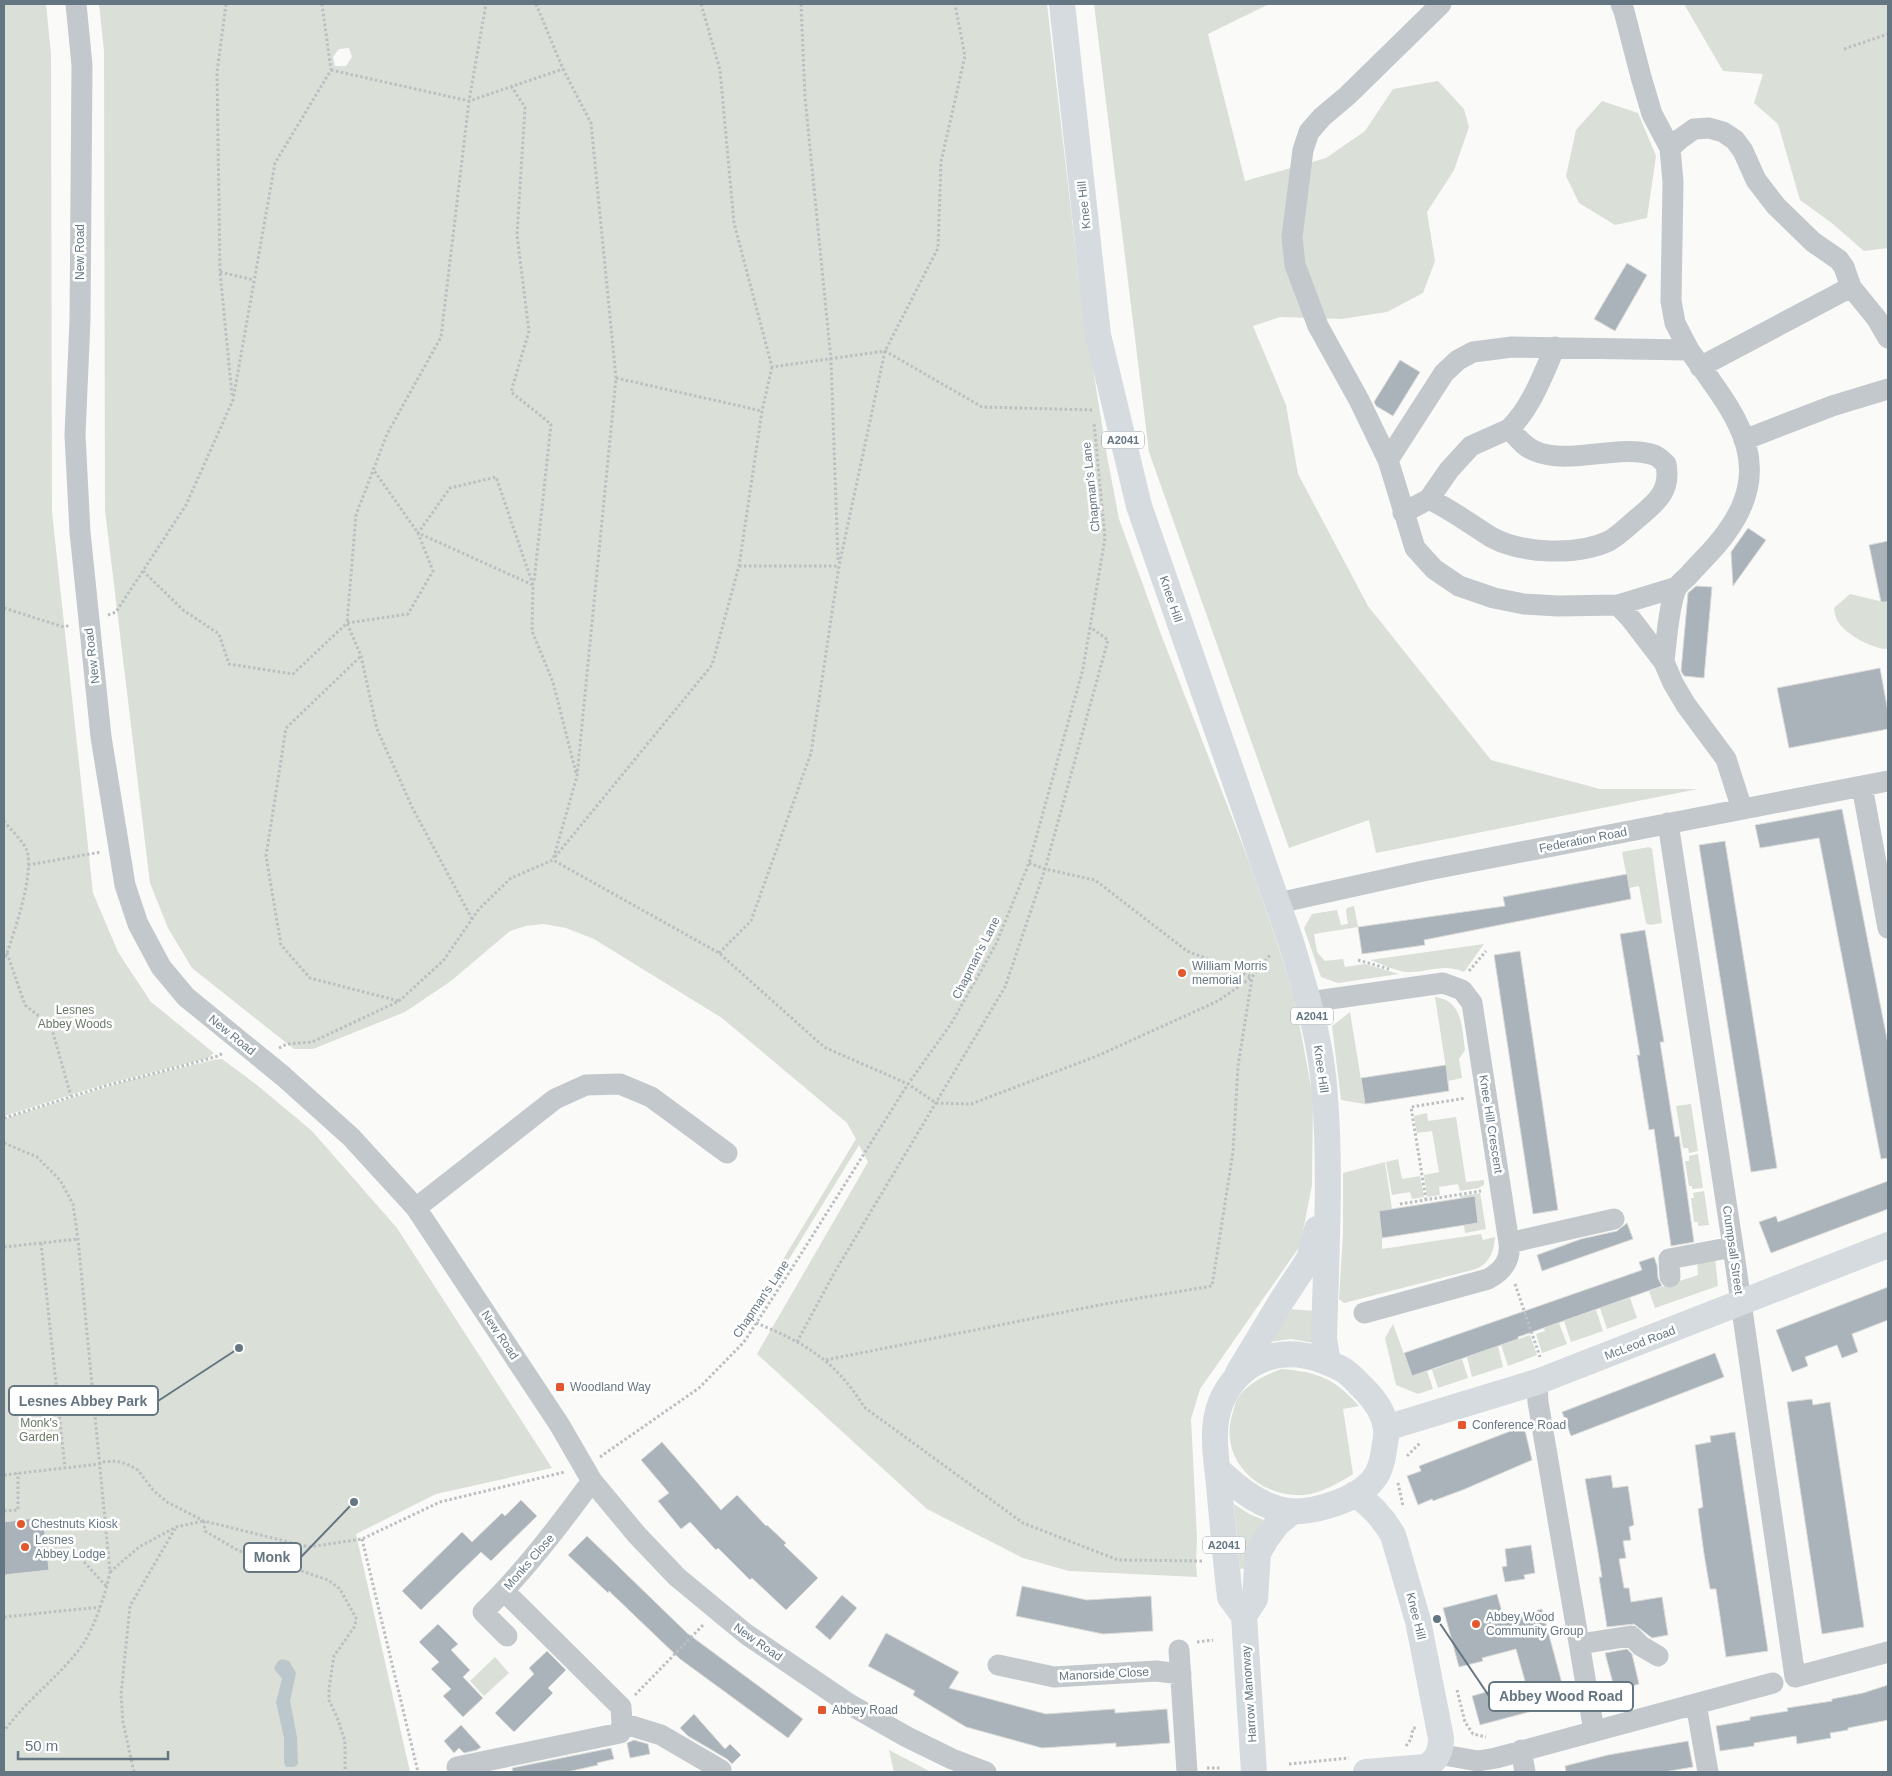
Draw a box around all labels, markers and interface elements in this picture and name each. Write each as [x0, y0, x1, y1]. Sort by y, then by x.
street label: Knee Hill [1075, 180, 1093, 230]
street label: New Road [73, 224, 87, 280]
road number: A2041 [1102, 432, 1144, 448]
street label: Chapman's Lane [1079, 441, 1103, 533]
street label: Knee Hill [1157, 574, 1185, 624]
street label: New Road [82, 627, 102, 685]
street label: Federation Road [1538, 825, 1628, 855]
street label: Chapman's Lane [949, 914, 1003, 1001]
place label: William Morris memorial [1192, 959, 1267, 987]
marker: William Morris memorial [1176, 967, 1188, 979]
park label: Lesnes Abbey Woods [38, 1003, 112, 1031]
road number: A2041 [1291, 1008, 1333, 1024]
street label: New Road [206, 1012, 258, 1058]
street label: Knee Hill [1311, 1044, 1331, 1094]
street label: Knee Hill Crescent [1476, 1074, 1506, 1175]
street label: Crumpsall Street [1720, 1205, 1746, 1296]
street label: Chapman's Lane [730, 1257, 792, 1340]
street label: New Road [479, 1308, 521, 1362]
street label: McLeod Road [1603, 1323, 1677, 1363]
place label: Woodland Way [570, 1380, 651, 1394]
marker: Woodland Way [554, 1381, 566, 1393]
callout: Lesnes Abbey Park [9, 1386, 158, 1415]
text: Lesnes Abbey Park [19, 1393, 148, 1409]
park label: Monk's Garden [19, 1416, 59, 1444]
place label: Conference Road [1472, 1418, 1566, 1432]
marker: Conference Road [1456, 1419, 1468, 1431]
place label: Chestnuts Kiosk [31, 1517, 119, 1531]
marker: Chestnuts Kiosk [15, 1518, 27, 1530]
street label: Monks Close [501, 1531, 557, 1593]
place label: Lesnes Abbey Lodge [35, 1533, 106, 1561]
road number: A2041 [1203, 1536, 1245, 1554]
marker: Lesnes Abbey Lodge [19, 1541, 31, 1553]
callout: Monk [244, 1543, 301, 1572]
text: Monk [254, 1549, 290, 1565]
street label: Knee Hill [1403, 1591, 1429, 1641]
place label: Abbey Wood Community Group [1486, 1610, 1584, 1638]
marker: Abbey Wood Community Group [1470, 1618, 1482, 1630]
street label: New Road [731, 1620, 785, 1664]
street label: Harrow Manorway [1239, 1645, 1259, 1743]
street label: Manorside Close [1059, 1665, 1150, 1683]
callout: Abbey Wood Road [1489, 1682, 1633, 1711]
text: Abbey Wood Road [1499, 1688, 1623, 1704]
place label: Abbey Road [832, 1703, 898, 1717]
marker: Abbey Road [816, 1704, 828, 1716]
scale bar [18, 1728, 168, 1760]
text: 50 m [25, 1737, 58, 1754]

